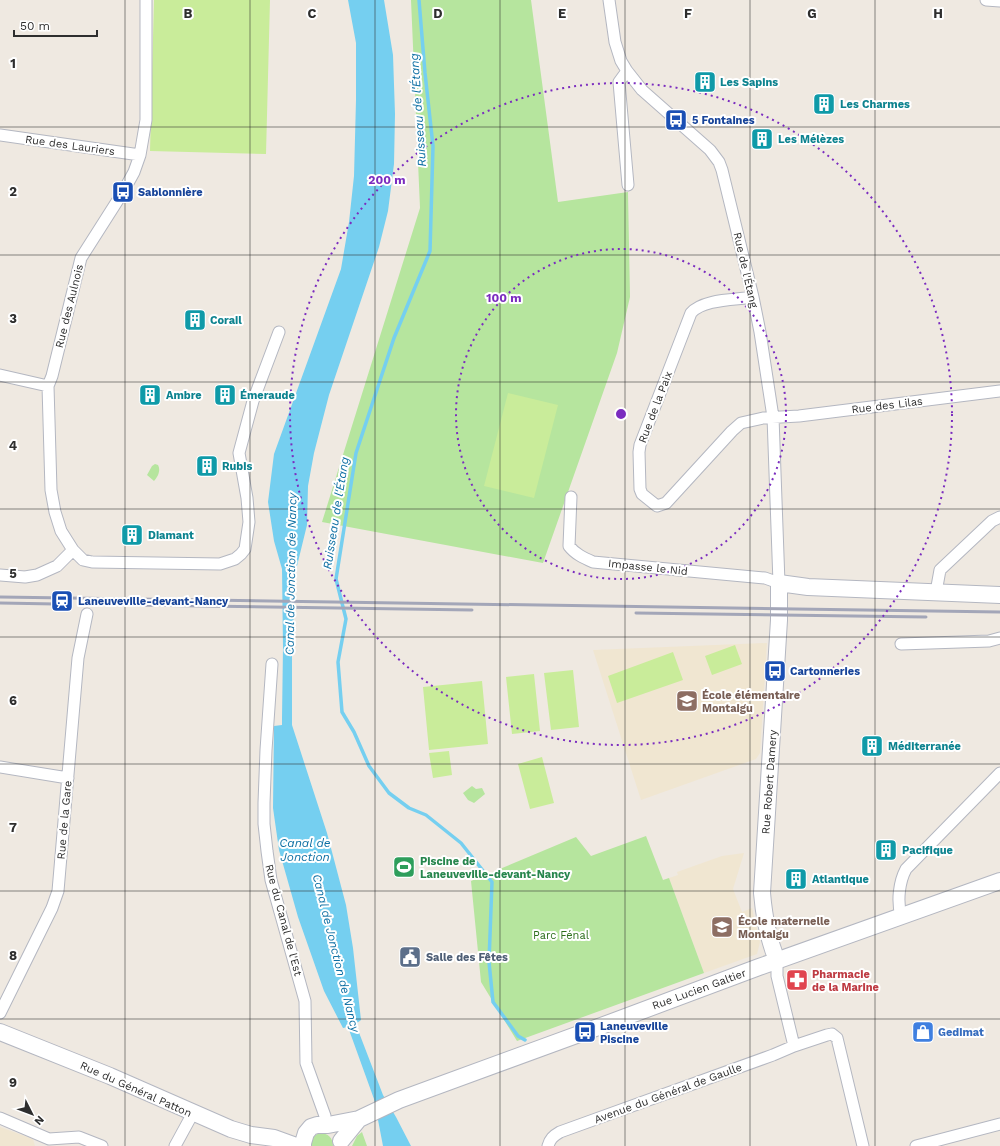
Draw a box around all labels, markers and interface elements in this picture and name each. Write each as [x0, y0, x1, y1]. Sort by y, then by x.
text: B [184, 6, 193, 21]
text: C [308, 6, 317, 21]
text: D [433, 6, 443, 21]
text: E [558, 6, 566, 21]
text: F [684, 6, 692, 21]
text: G [807, 6, 817, 21]
text: H [933, 6, 943, 21]
scale bar [14, 12, 97, 38]
text: 50 m [20, 19, 50, 33]
water label: Ruisseau de l'Étang [407, 53, 429, 167]
text: 1 [10, 56, 16, 71]
building icon: Les Sapins [692, 69, 718, 95]
place label: Les Sapins [720, 76, 778, 89]
building icon: Les Charmes [811, 91, 837, 117]
place label: Les Charmes [840, 98, 910, 111]
bus stop icon: 5 Fontaines [663, 107, 689, 133]
place label: 5 Fontaines [692, 114, 755, 127]
building icon: Les Mélèzes [749, 126, 775, 152]
street label: Rue des Lauriers [24, 133, 116, 158]
place label: Les Mélèzes [778, 133, 844, 146]
text: 200 m [368, 173, 406, 187]
bus stop icon: Sablonnière [110, 179, 136, 205]
text: 2 [9, 184, 17, 199]
place label: Sablonnière [138, 186, 203, 199]
street label: Rue de l'Étang [731, 231, 762, 309]
street label: Rue des Aulnois [53, 263, 86, 349]
text: 100 m [486, 291, 522, 305]
building icon: Corail [182, 307, 208, 333]
text: 3 [9, 311, 17, 326]
place label: Corail [210, 314, 242, 327]
street label: Rue de la Paix [636, 369, 675, 445]
building icon: Ambre [137, 382, 163, 408]
building icon: Émeraude [212, 382, 238, 408]
place label: Ambre [166, 389, 202, 402]
place label: Émeraude [240, 389, 295, 402]
street label: Rue des Lilas [851, 395, 924, 416]
centre of rings [614, 407, 628, 421]
text: 4 [9, 438, 18, 453]
building icon: Rubis [194, 453, 220, 479]
water label: Ruisseau de l'Étang [320, 456, 352, 570]
place label: Rubis [222, 460, 252, 473]
water label: Canal de Jonction de Nancy [283, 492, 299, 655]
building icon: Diamant [119, 522, 145, 548]
place label: Diamant [148, 529, 194, 542]
street label: Impasse le Nid [608, 557, 688, 578]
text: 5 [9, 566, 17, 581]
station icon: Laneuveville-devant-Nancy [49, 588, 75, 614]
place label: Laneuveville-devant-Nancy [78, 595, 229, 608]
bus stop icon: Cartonneries [762, 658, 788, 684]
place label: Cartonneries [790, 665, 860, 678]
school or university icon: École élémentaire Montaigu [674, 688, 700, 714]
place label: École élémentaire Montaigu [702, 689, 800, 715]
text: 6 [9, 693, 17, 708]
street label: Rue Robert Damery [759, 729, 780, 835]
building icon: Méditerranée [859, 733, 885, 759]
place label: Méditerranée [888, 740, 961, 753]
street label: Rue de la Gare [55, 780, 74, 860]
text: 7 [9, 820, 17, 835]
water label: Canal de Jonction [279, 836, 331, 864]
building icon: Pacifique [873, 837, 899, 863]
place label: Pacifique [902, 844, 953, 857]
sports icon: Piscine de Laneuveville-devant-Nancy [391, 854, 417, 880]
place label: Piscine de Laneuveville-devant-Nancy [420, 855, 571, 881]
street label: Rue du Canal de l'Est [262, 863, 305, 978]
building icon: Atlantique [783, 866, 809, 892]
water label: Canal de Jonction de Nancy [310, 872, 363, 1034]
place label: Atlantique [812, 873, 869, 886]
school or university icon: École maternelle Montaigu [709, 914, 735, 940]
place label: École maternelle Montaigu [738, 915, 830, 941]
park label: Parc Fénal [533, 929, 590, 942]
public building icon: Salle des Fêtes [397, 944, 423, 970]
text: 8 [9, 948, 17, 963]
place label: Salle des Fêtes [426, 951, 508, 964]
street label: Rue Lucien Galtier [650, 966, 748, 1013]
pharmacy icon: Pharmacie de la Marine [784, 967, 810, 993]
place label: Pharmacie de la Marine [812, 968, 879, 994]
bus stop icon: Laneuveville Piscine [572, 1019, 598, 1045]
shop icon: Gedimat [910, 1019, 936, 1045]
place label: Laneuveville Piscine [600, 1020, 668, 1046]
place label: Gedimat [938, 1026, 984, 1039]
street label: Rue du Général Patton [78, 1059, 194, 1120]
street label: Avenue du Général de Gaulle [593, 1061, 744, 1126]
text: 9 [9, 1075, 17, 1090]
north arrow [12, 1094, 52, 1134]
text: N [32, 1113, 47, 1128]

